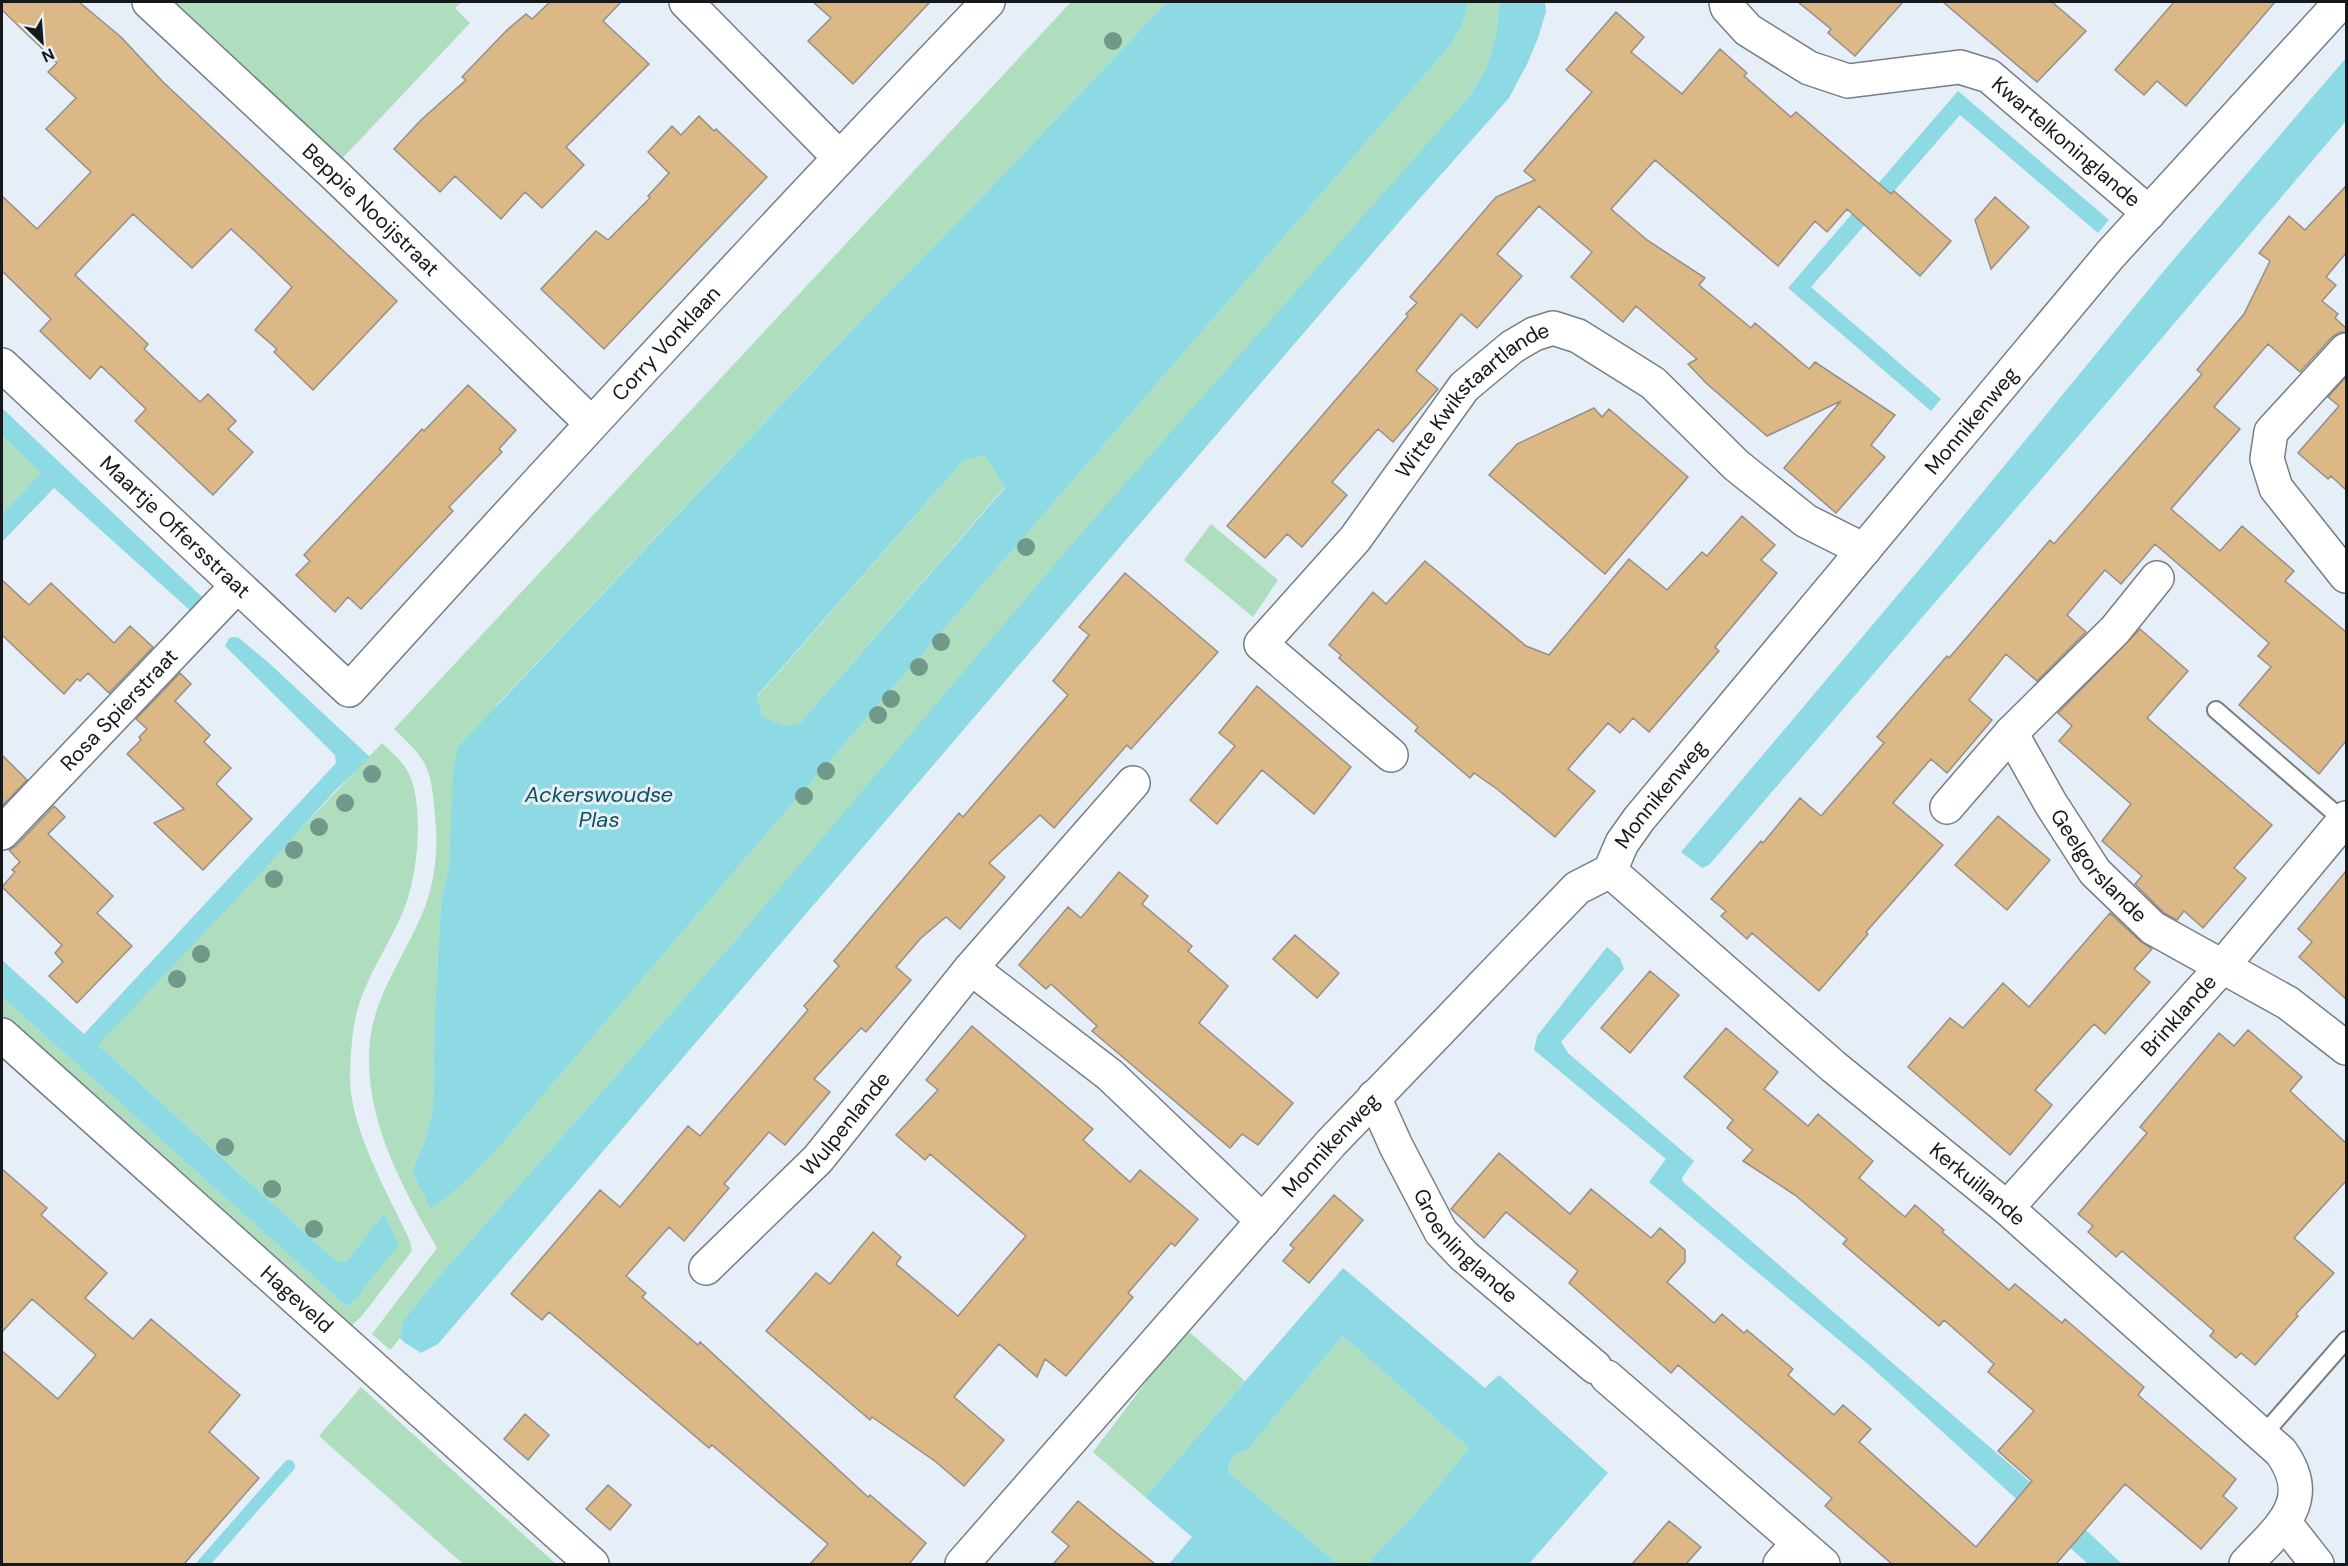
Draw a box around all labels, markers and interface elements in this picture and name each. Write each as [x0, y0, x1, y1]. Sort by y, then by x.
north arrow [12, 12, 72, 72]
text: N [38, 43, 58, 67]
street label: Kwartelkoninglande [1986, 70, 2147, 214]
street label: Beppie Nooijstraat [296, 137, 445, 282]
street label: Corry Vonklaan [606, 280, 727, 407]
street label: Witte Kwikstaartlande [1389, 316, 1553, 484]
street label: Monnikenweg [1918, 361, 2025, 481]
street label: Maartje Offersstraat [94, 450, 256, 604]
street label: Rosa Spierstraat [54, 643, 184, 777]
street label: Monnikenweg [1608, 734, 1713, 854]
water label: Ackerswoudse Plas [524, 780, 673, 834]
street label: Geelgorslande [2044, 804, 2153, 929]
street label: Brinklande [2134, 968, 2223, 1063]
street label: Wulpenlande [795, 1066, 897, 1182]
street label: Monnikenweg [1276, 1087, 1386, 1203]
street label: Kerkuillande [1924, 1136, 2032, 1232]
street label: Groenlinglande [1407, 1184, 1524, 1310]
street label: Hageveld [254, 1259, 339, 1339]

